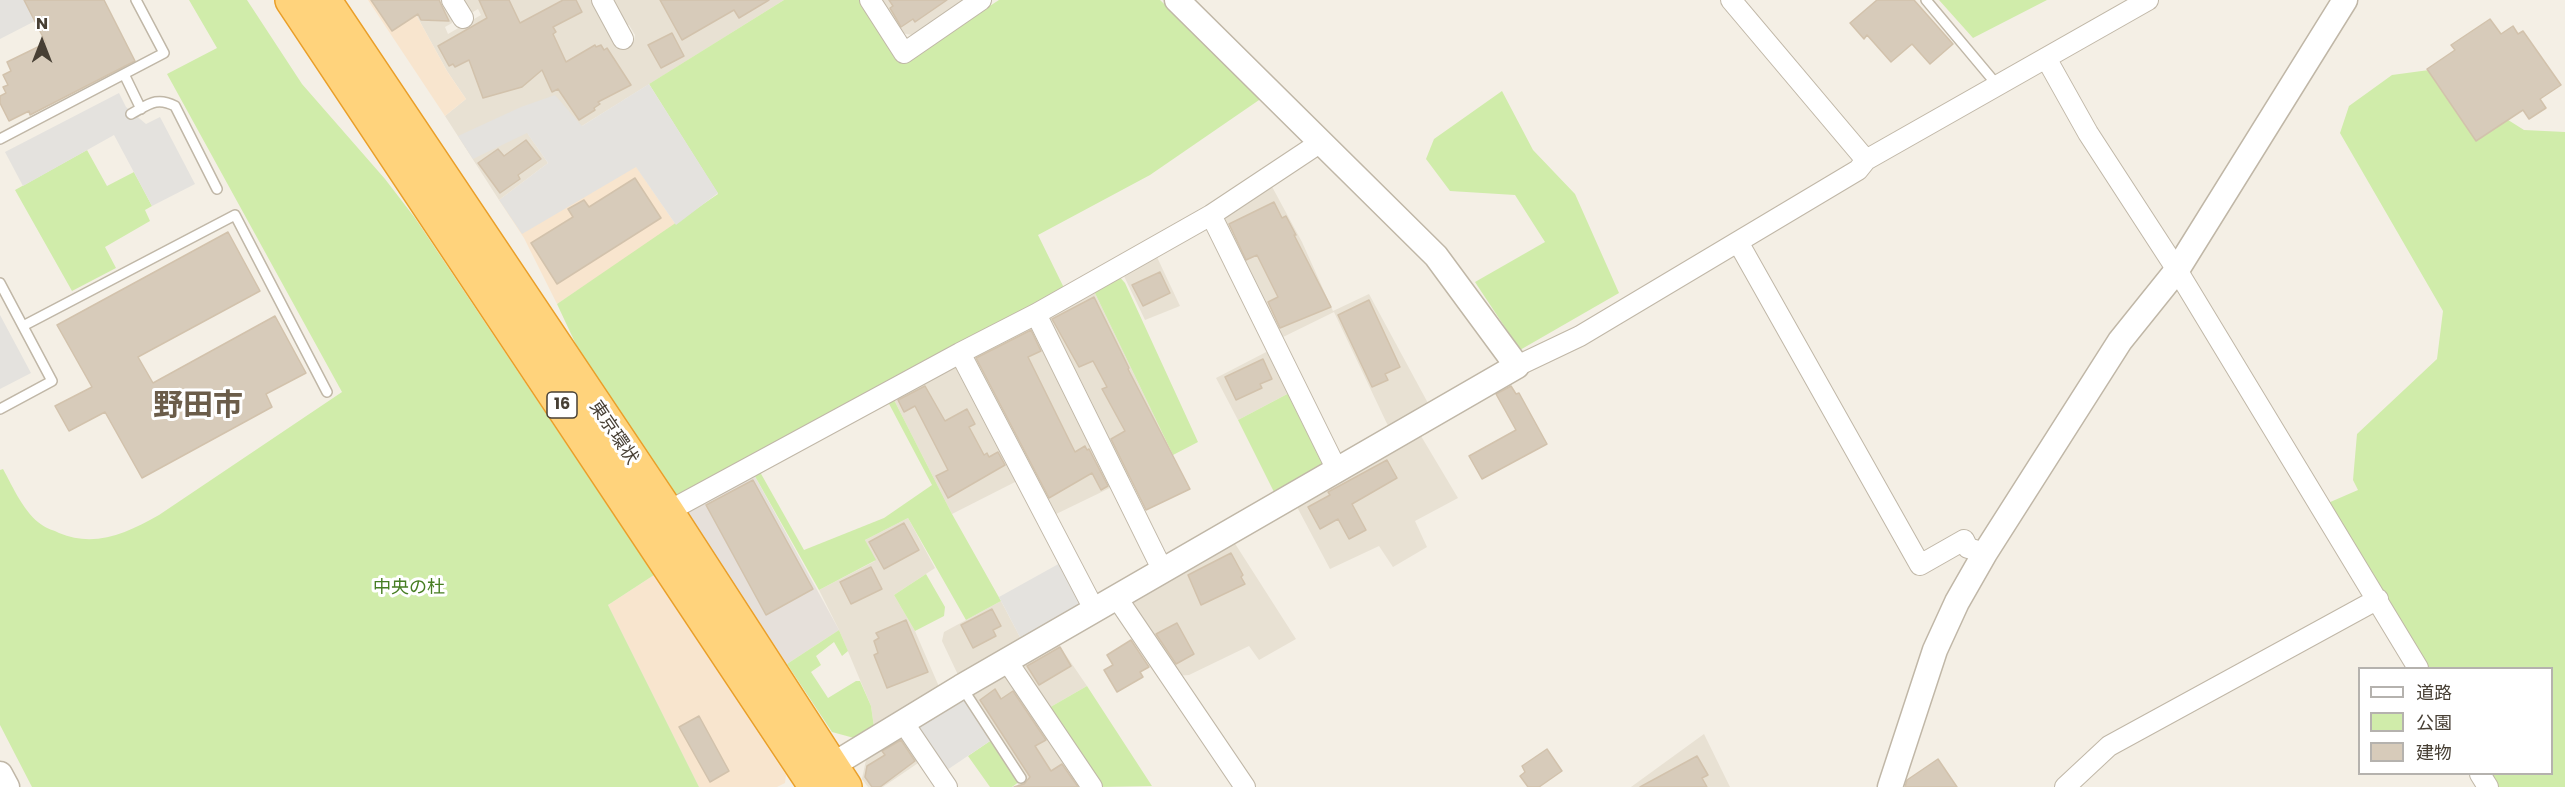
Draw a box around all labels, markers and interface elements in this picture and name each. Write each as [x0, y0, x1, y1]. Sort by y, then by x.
north arrow [12, 12, 72, 72]
text: N [36, 12, 48, 35]
district label: 野田市 [153, 389, 243, 425]
road number: 16 [547, 392, 577, 418]
street label: 東京環状 [584, 397, 642, 469]
park label: 中央の杜 [373, 577, 445, 599]
legend [2358, 667, 2553, 775]
text: 道路 [2416, 680, 2452, 705]
text: 公園 [2416, 710, 2452, 735]
text: 建物 [2416, 740, 2452, 765]

